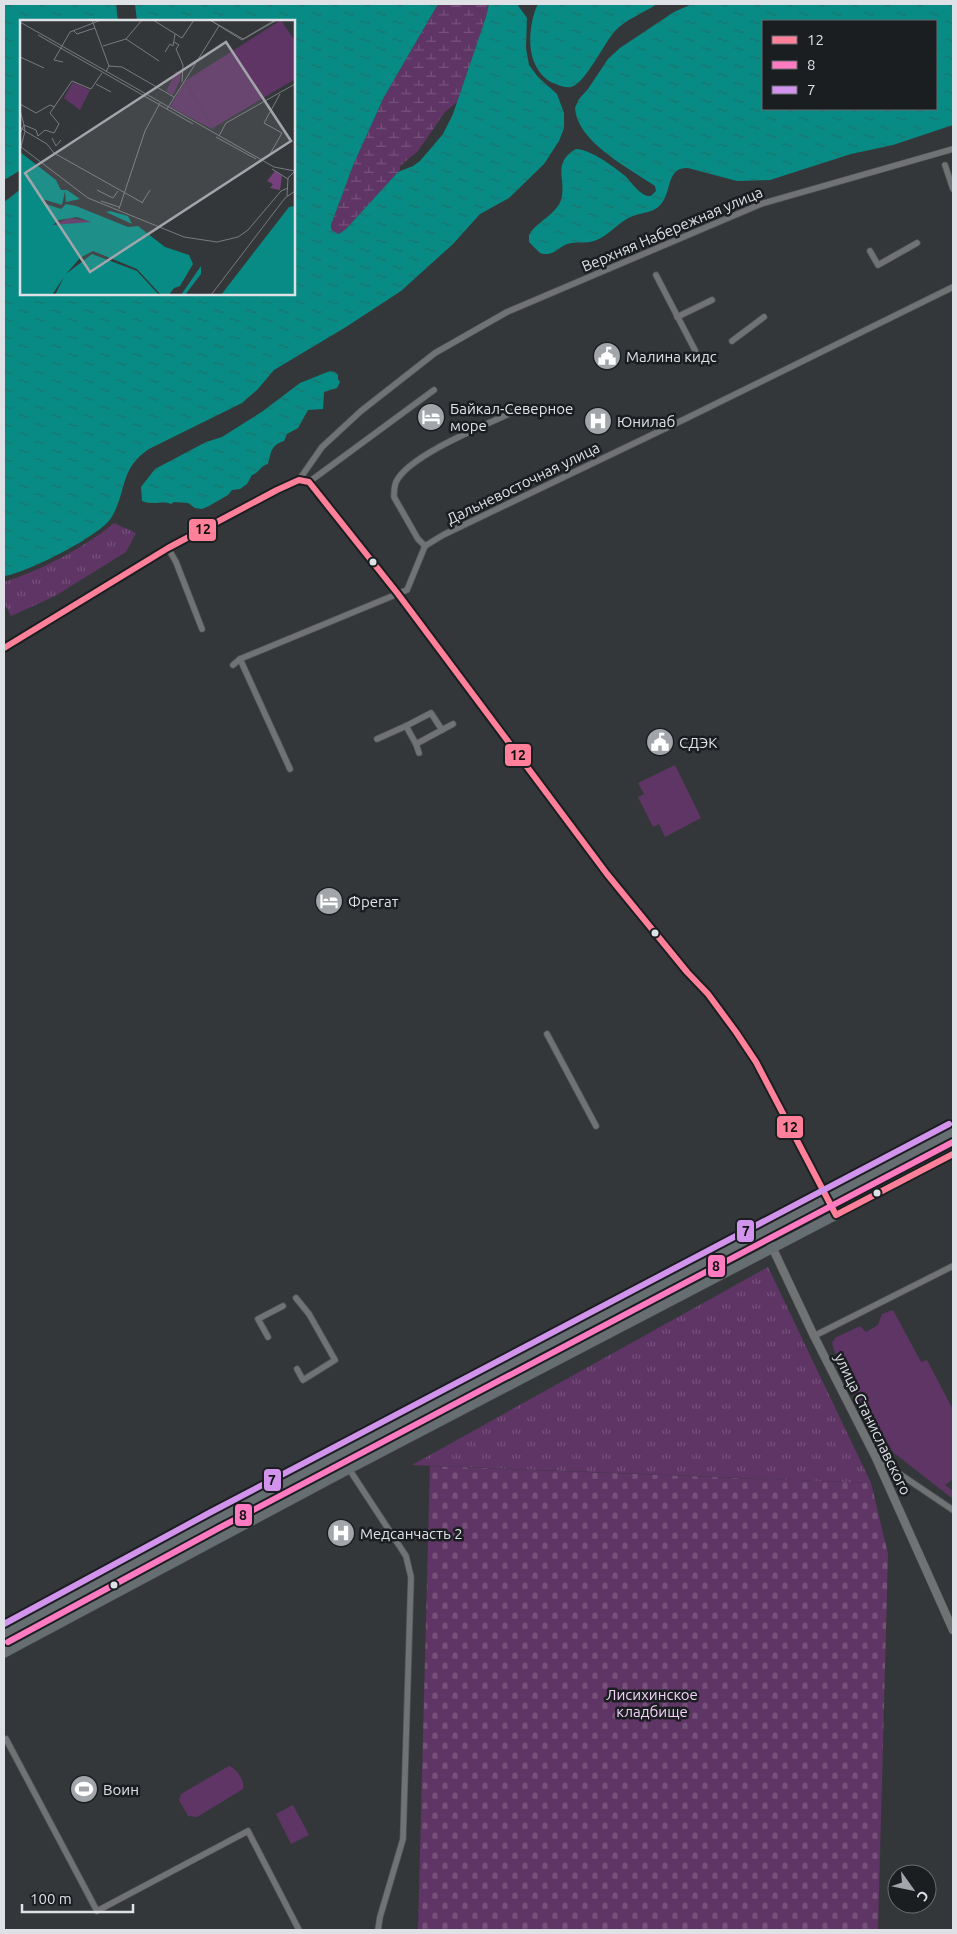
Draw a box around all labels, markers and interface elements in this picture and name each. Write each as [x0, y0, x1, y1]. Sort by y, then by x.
inset map [20, 20, 295, 295]
legend [762, 20, 937, 110]
text: 12 [807, 31, 824, 48]
text: 8 [807, 56, 815, 73]
text: 7 [807, 81, 815, 98]
street label: Верхняя Набережная улица [579, 183, 765, 275]
public building icon: Малина кидс [592, 341, 622, 371]
place label: Малина кидс [626, 348, 717, 365]
place label: Байкал-Северное море [450, 400, 573, 434]
hotel icon: Байкал-Северное море [416, 402, 446, 432]
hospital icon: Юнилаб [583, 406, 613, 436]
place label: Юнилаб [617, 413, 675, 430]
street label: Дальневосточная улица [444, 438, 602, 528]
line badge: 12 [188, 518, 217, 542]
text: 12 [195, 521, 211, 537]
unlabelled marker [368, 557, 378, 567]
public building icon: СДЭК [645, 727, 675, 757]
place label: СДЭК [679, 734, 717, 751]
line badge: 12 [504, 743, 532, 767]
text: 12 [510, 747, 526, 763]
hotel icon: Фрегат [314, 886, 344, 916]
place label: Фрегат [348, 893, 399, 910]
unlabelled marker [650, 928, 660, 938]
line badge: 12 [776, 1115, 804, 1139]
text: 12 [782, 1119, 798, 1135]
unlabelled marker [872, 1188, 882, 1198]
line badge: 7 [736, 1219, 755, 1243]
text: 7 [742, 1223, 750, 1239]
line badge: 8 [707, 1254, 726, 1278]
text: 8 [712, 1258, 720, 1274]
street label: улица Станиславского [831, 1350, 915, 1498]
line badge: 7 [263, 1468, 282, 1492]
text: 7 [268, 1472, 276, 1488]
line badge: 8 [234, 1503, 253, 1527]
text: 8 [239, 1507, 247, 1523]
hospital icon: Медсанчасть 2 [326, 1518, 356, 1548]
place label: Медсанчасть 2 [360, 1525, 463, 1542]
unlabelled marker [109, 1580, 119, 1590]
park label: Лисихинское кладбище [606, 1686, 698, 1720]
sports icon: Воин [69, 1774, 99, 1804]
place label: Воин [103, 1781, 139, 1798]
north arrow [887, 1864, 937, 1914]
scale bar [22, 1882, 134, 1914]
text: С [914, 1888, 932, 1904]
text: 100 m [30, 1890, 72, 1907]

